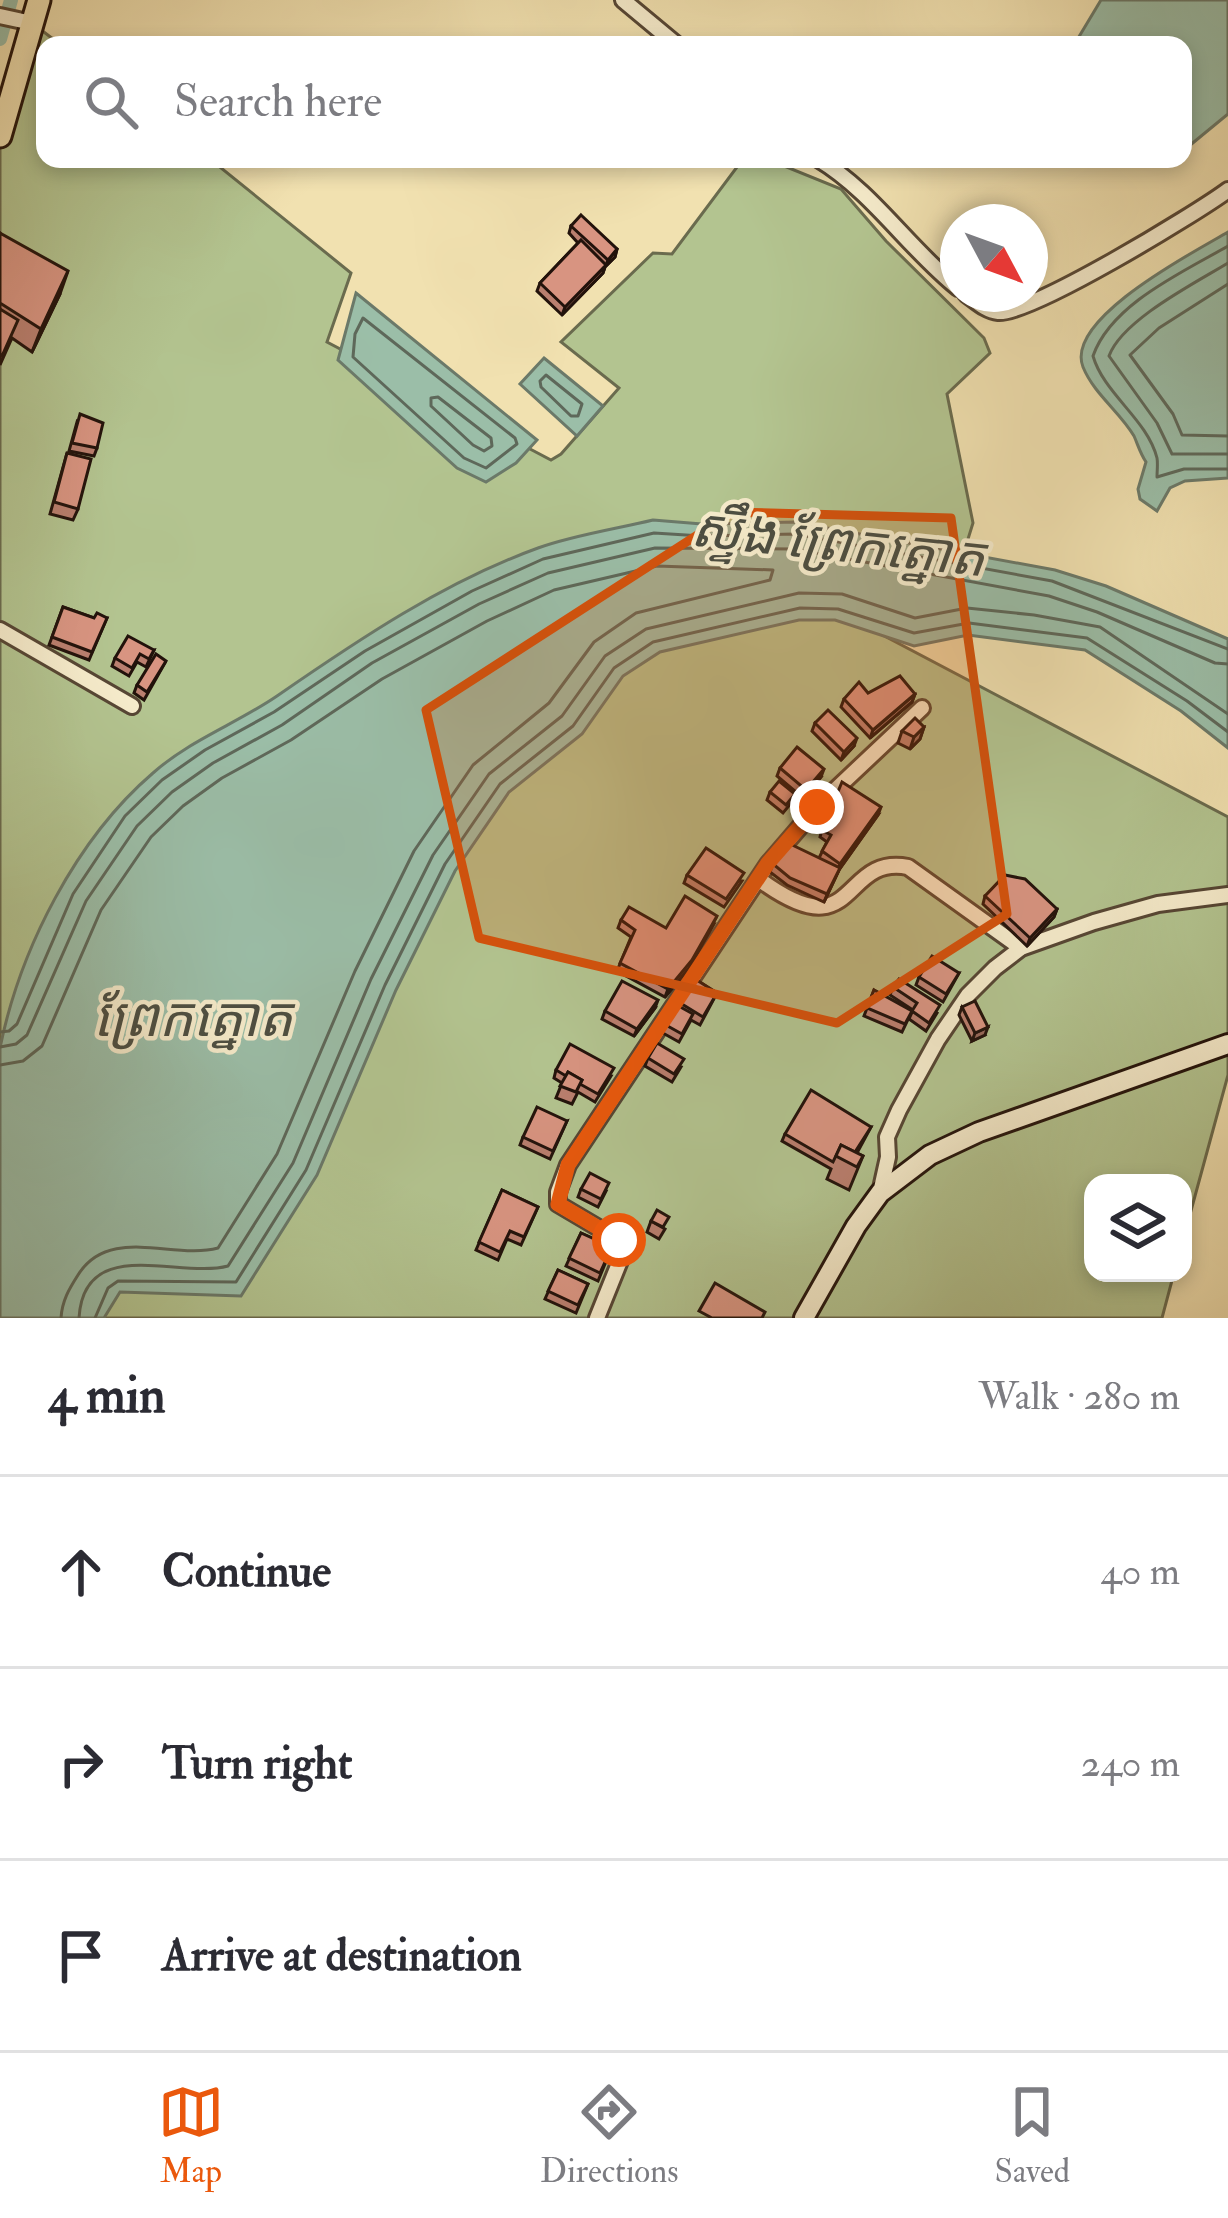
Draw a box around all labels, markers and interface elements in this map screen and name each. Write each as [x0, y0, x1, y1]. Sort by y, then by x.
search box [36, 36, 1192, 168]
icon: search [78, 69, 144, 135]
text: Search here [174, 74, 382, 130]
north arrow [940, 204, 1048, 312]
water label: ស្ទឹង ព្រែកត្នោត [688, 495, 991, 594]
route end [790, 780, 844, 834]
water label: ព្រែកត្នោត [93, 985, 295, 1053]
map controls [1084, 1174, 1192, 1282]
button: layers [1084, 1174, 1192, 1282]
route start [592, 1213, 646, 1267]
text: 4 min [48, 1364, 166, 1428]
text: Walk · 280 m [978, 1372, 1180, 1421]
icon: ahead [48, 1539, 114, 1605]
text: Continue [162, 1544, 331, 1600]
text: 40 m [1101, 1547, 1180, 1596]
icon: right [48, 1731, 114, 1797]
text: Turn right [162, 1736, 352, 1792]
text: 240 m [1081, 1739, 1180, 1788]
icon: arrive [48, 1923, 114, 1989]
text: Arrive at destination [162, 1928, 522, 1984]
tab: Map [158, 2079, 224, 2192]
tab: Directions [540, 2079, 679, 2192]
tab: Saved [995, 2079, 1070, 2192]

